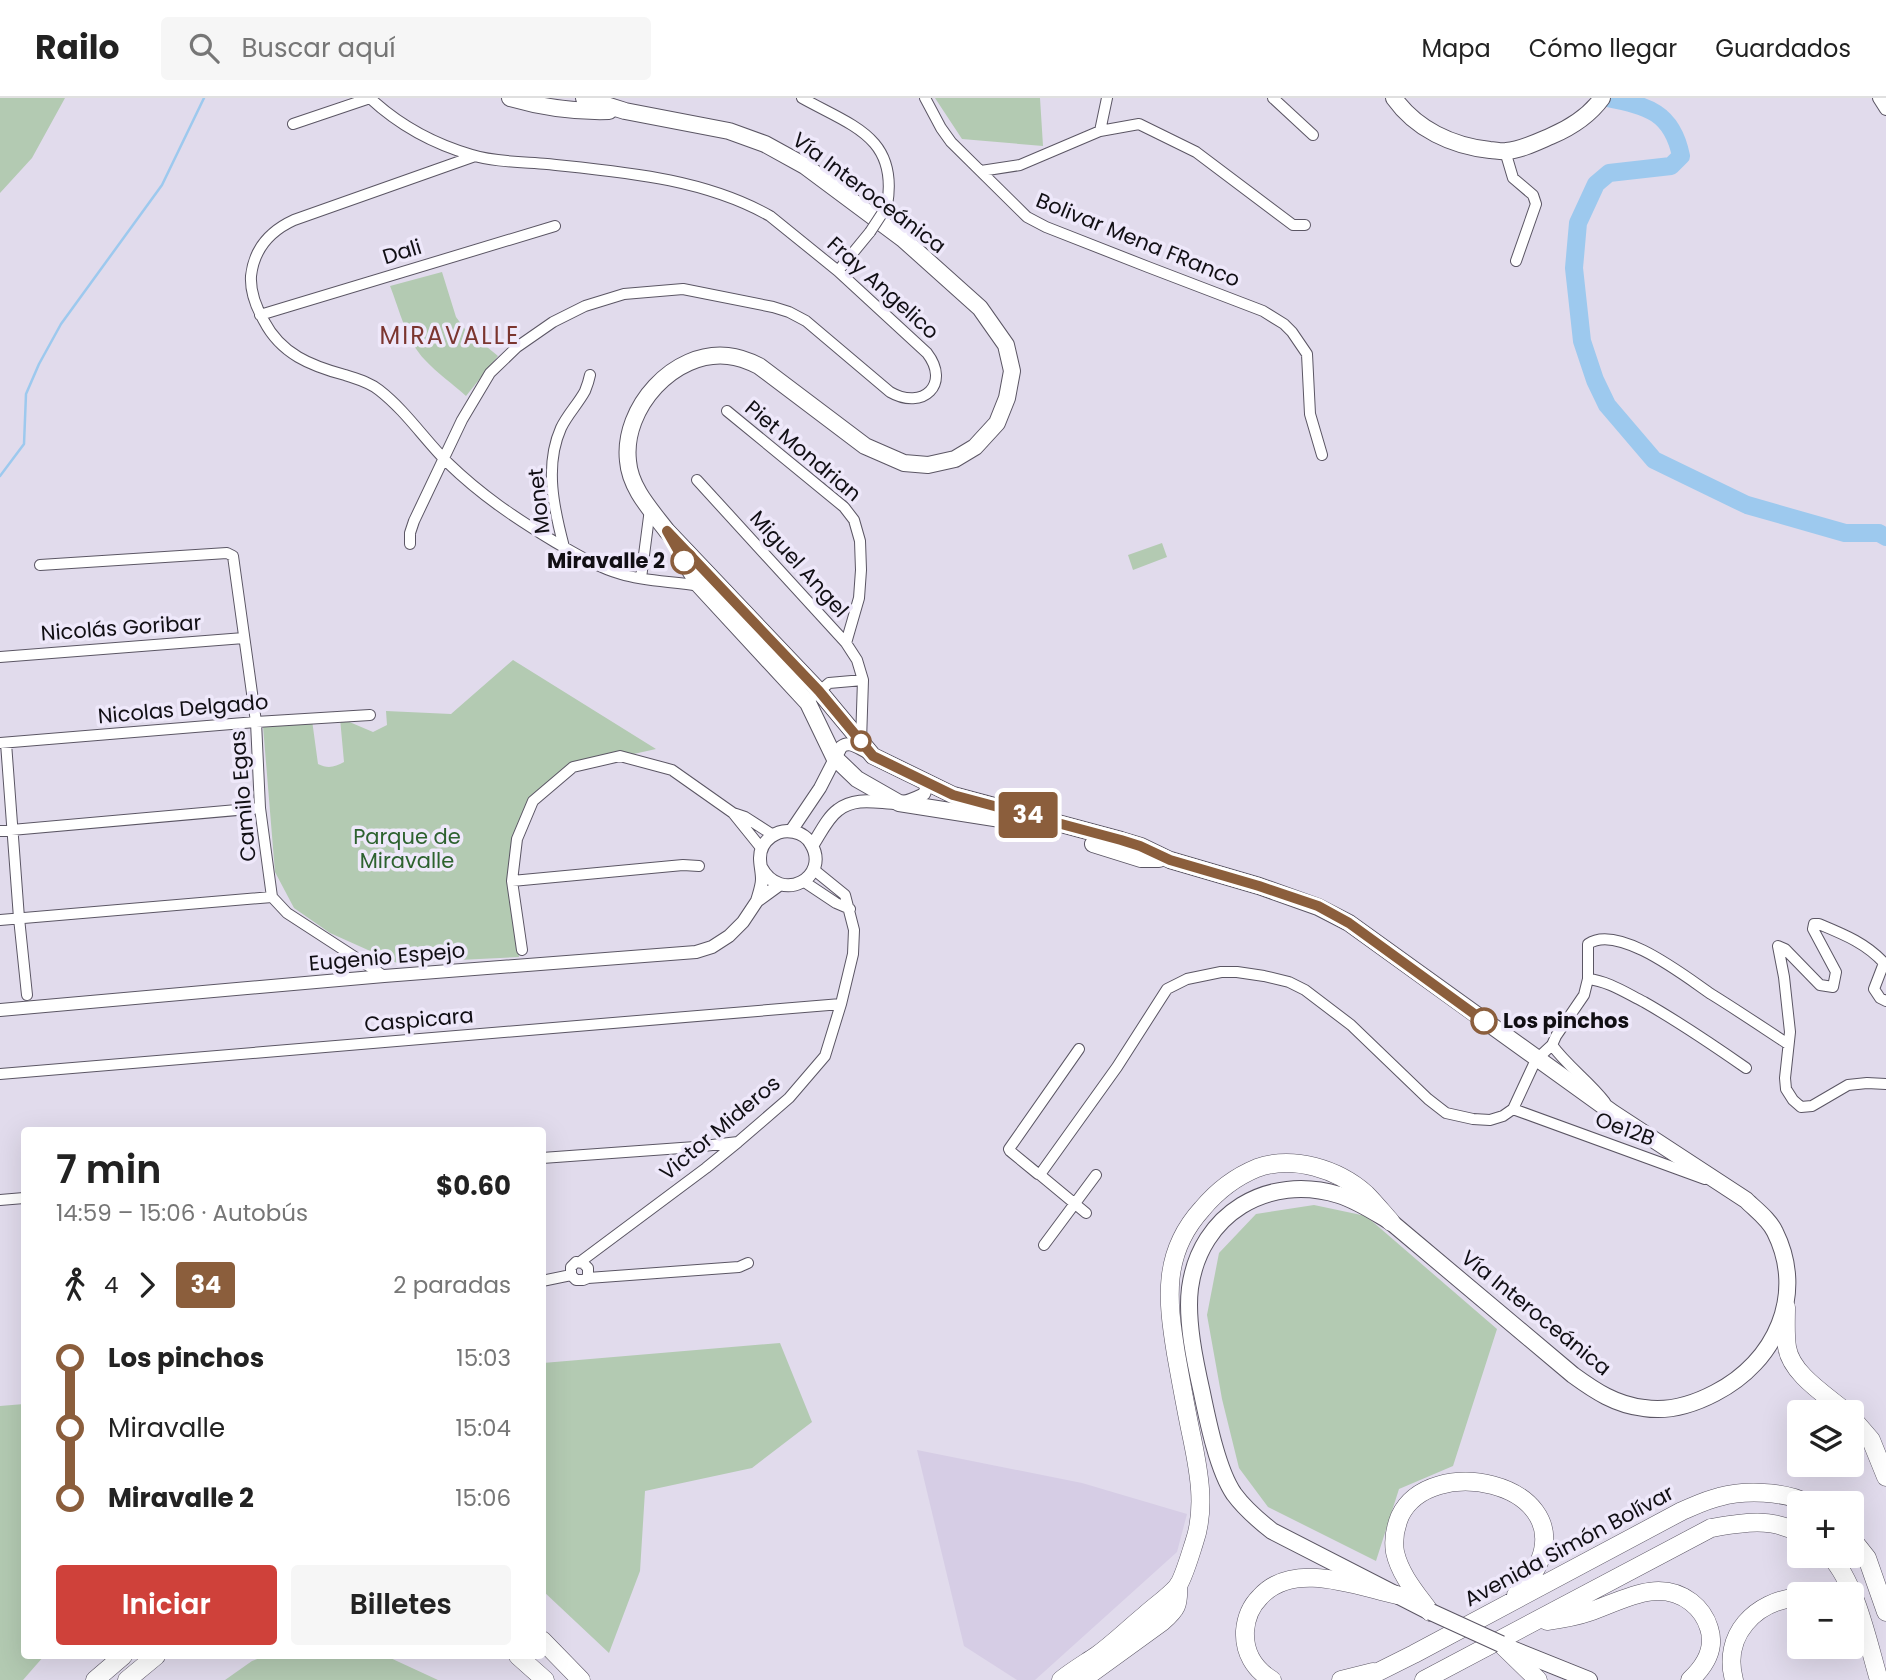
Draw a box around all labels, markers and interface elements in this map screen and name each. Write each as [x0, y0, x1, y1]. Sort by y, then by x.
search box [161, 17, 651, 80]
text: Railo [35, 24, 119, 71]
icon: search [185, 29, 223, 67]
text: Buscar aquí [241, 30, 396, 66]
text: Mapa [1421, 32, 1491, 65]
text: Cómo llegar [1529, 32, 1677, 65]
text: Guardados [1715, 32, 1851, 65]
street label: Vía Interoceánica [787, 125, 952, 260]
street label: Bolivar Mena FRanco [1032, 185, 1244, 294]
street label: Fray Angelico [821, 230, 946, 346]
street label: Dali [379, 232, 425, 271]
district label: MIRAVALLE [380, 319, 520, 352]
street label: Piet Mondrian [739, 393, 868, 508]
street label: Monet [521, 467, 556, 535]
street label: Miguel Angel [744, 504, 855, 623]
place label: Miravalle 2 [547, 546, 665, 575]
marker: Miravalle 2 [671, 548, 697, 574]
street label: Nicolás Goribar [40, 607, 202, 648]
street label: Nicolas Delgado [96, 687, 269, 730]
street label: Camilo Egas [222, 729, 263, 863]
unlabelled marker [851, 731, 871, 751]
line badge: 34 [996, 792, 1060, 838]
text: 34 [1013, 798, 1043, 831]
park label: Parque de Miravalle [353, 822, 461, 875]
street label: Eugenio Espejo [308, 935, 466, 978]
street label: Caspicara [363, 1000, 475, 1039]
place label: Los pinchos [1503, 1006, 1629, 1035]
marker: Los pinchos [1471, 1008, 1497, 1034]
street label: Victor Mideros [653, 1069, 786, 1187]
street label: Oe12B [1591, 1104, 1659, 1153]
text: 7 min [56, 1143, 161, 1196]
text: $0.60 [436, 1168, 511, 1204]
text: 14:59 – 15:06 · Autobús [56, 1197, 308, 1229]
street label: Vía Interoceánica [1455, 1243, 1617, 1382]
icon: walk [56, 1266, 94, 1304]
icon: forward [128, 1266, 166, 1304]
text: 34 [190, 1268, 221, 1301]
text: 4 [104, 1269, 118, 1301]
text: 2 paradas [393, 1269, 511, 1301]
text: Los pinchos [108, 1340, 264, 1376]
text: 15:03 [456, 1342, 511, 1374]
map controls [1787, 1400, 1864, 1659]
button: layers [1787, 1400, 1864, 1477]
text: Miravalle [108, 1410, 225, 1446]
text: 15:04 [455, 1412, 511, 1444]
street label: Avenida Simón Bolívar [1459, 1478, 1679, 1613]
text: Miravalle 2 [108, 1480, 254, 1516]
text: 15:06 [455, 1482, 511, 1514]
button: + [1787, 1491, 1864, 1568]
button: Iniciar [56, 1565, 277, 1645]
button: Billetes [291, 1565, 511, 1645]
button: − [1787, 1582, 1864, 1659]

